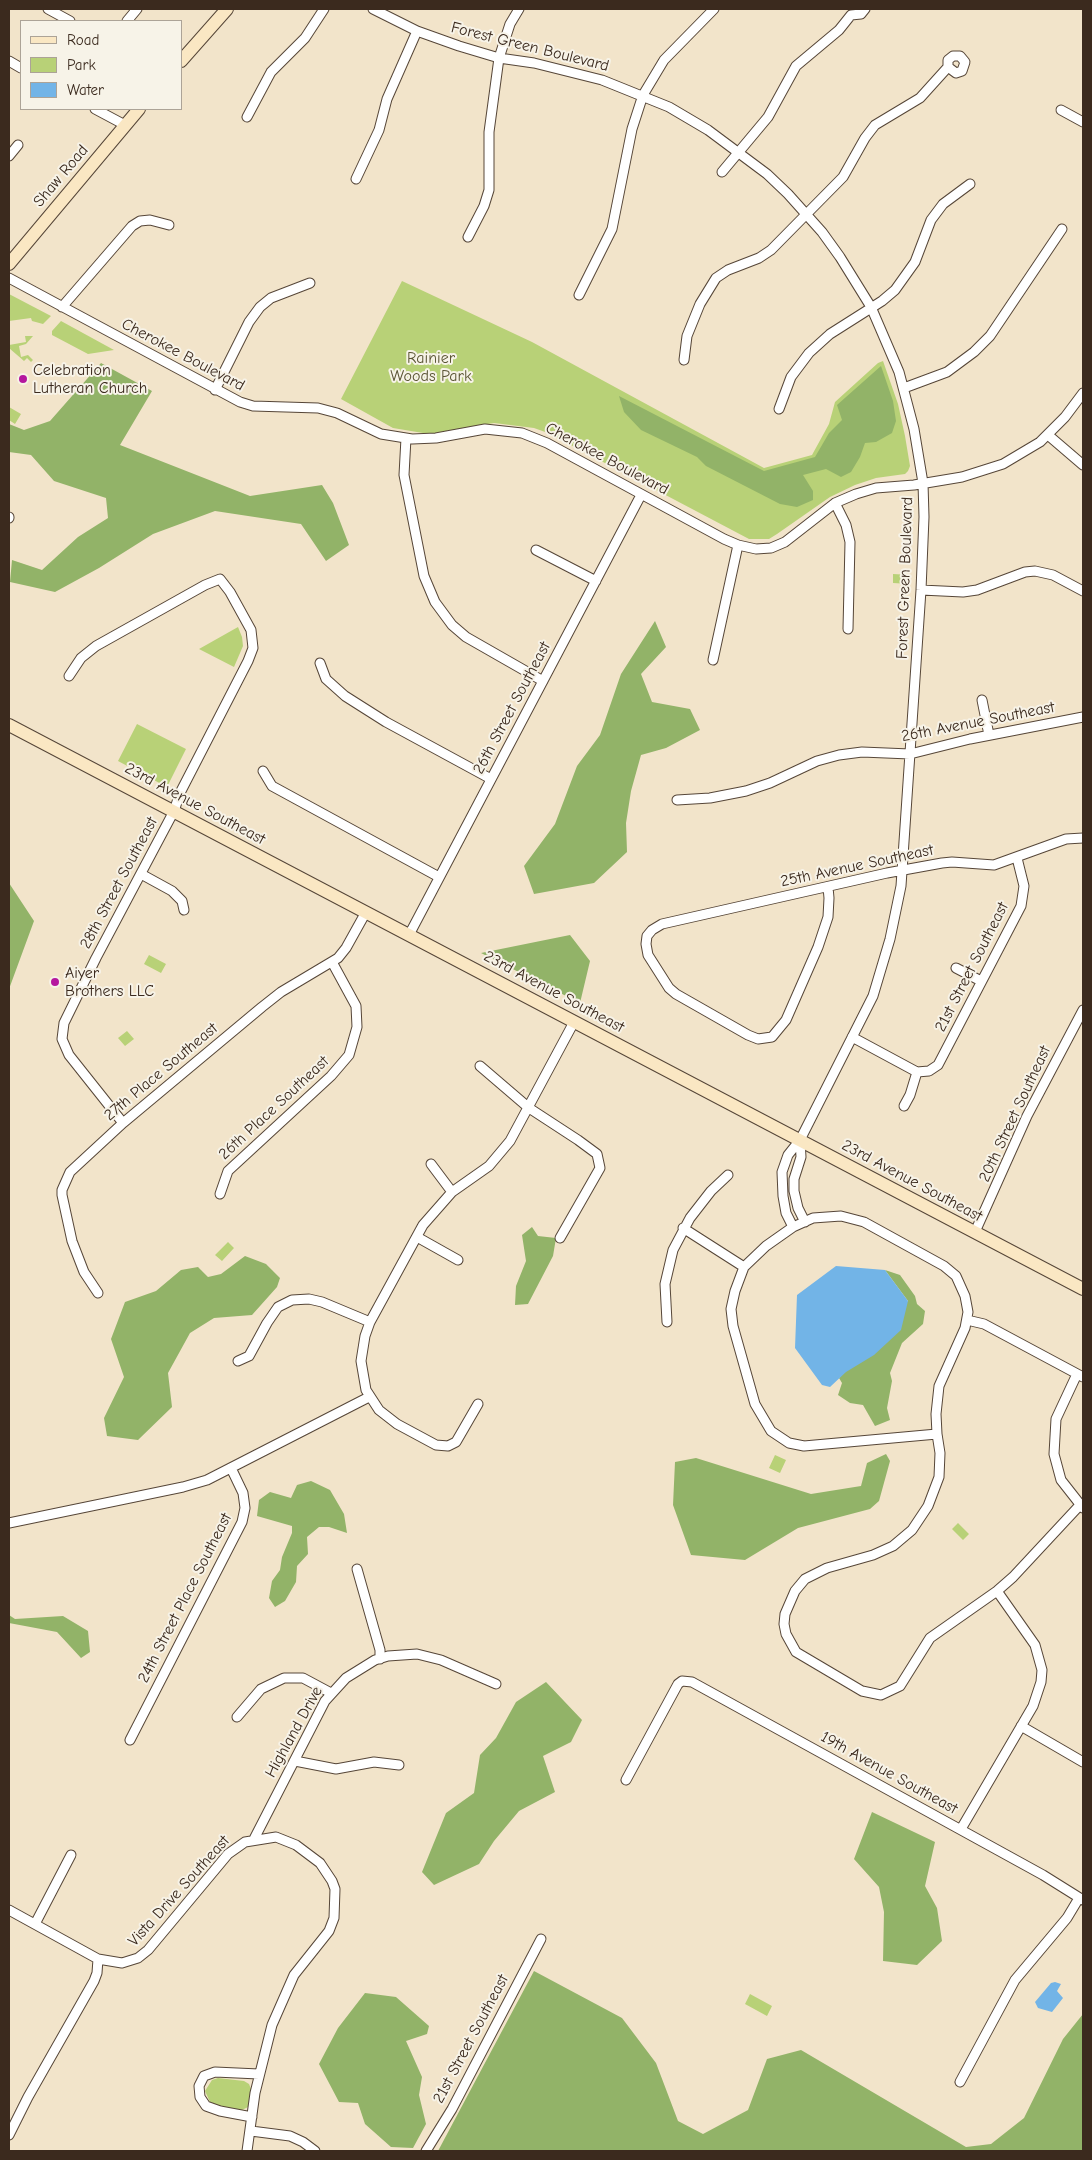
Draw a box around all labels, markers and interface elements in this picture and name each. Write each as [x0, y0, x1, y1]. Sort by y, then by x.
street label: Forest Green Boulevard [449, 18, 611, 76]
legend [20, 20, 182, 110]
text: Road [67, 31, 99, 49]
text: Park [67, 56, 96, 74]
text: Water [67, 81, 104, 99]
street label: Shaw Road [30, 141, 92, 211]
street label: Cherokee Boulevard [118, 314, 248, 396]
park label: Rainier Woods Park [390, 348, 472, 386]
place label: Celebration Lutheran Church [33, 360, 147, 398]
marker: Celebration Lutheran Church [17, 373, 29, 385]
street label: Cherokee Boulevard [542, 418, 672, 500]
street label: Forest Green Boulevard [893, 497, 917, 659]
street label: 26th Street Southeast [469, 639, 555, 777]
street label: 26th Avenue Southeast [900, 698, 1056, 746]
street label: 23rd Avenue Southeast [121, 759, 269, 849]
street label: 28th Street Southeast [76, 814, 162, 952]
street label: 25th Avenue Southeast [779, 840, 935, 892]
street label: 21st Street Southeast [931, 899, 1013, 1035]
street label: 23rd Avenue Southeast [480, 947, 628, 1037]
place label: Aiyer Brothers LLC [65, 963, 154, 1001]
marker: Aiyer Brothers LLC [49, 976, 61, 988]
street label: 27th Place Southeast [100, 1019, 222, 1125]
street label: 20th Street Southeast [975, 1043, 1055, 1185]
street label: 26th Place Southeast [215, 1052, 333, 1164]
street label: 23rd Avenue Southeast [838, 1136, 986, 1226]
street label: 24th Street Place Southeast [134, 1510, 236, 1686]
street label: Highland Drive [261, 1683, 327, 1781]
street label: 19th Avenue Southeast [817, 1727, 961, 1819]
street label: Vista Drive Southeast [124, 1832, 234, 1950]
street label: 21st Street Southeast [429, 1971, 513, 2107]

